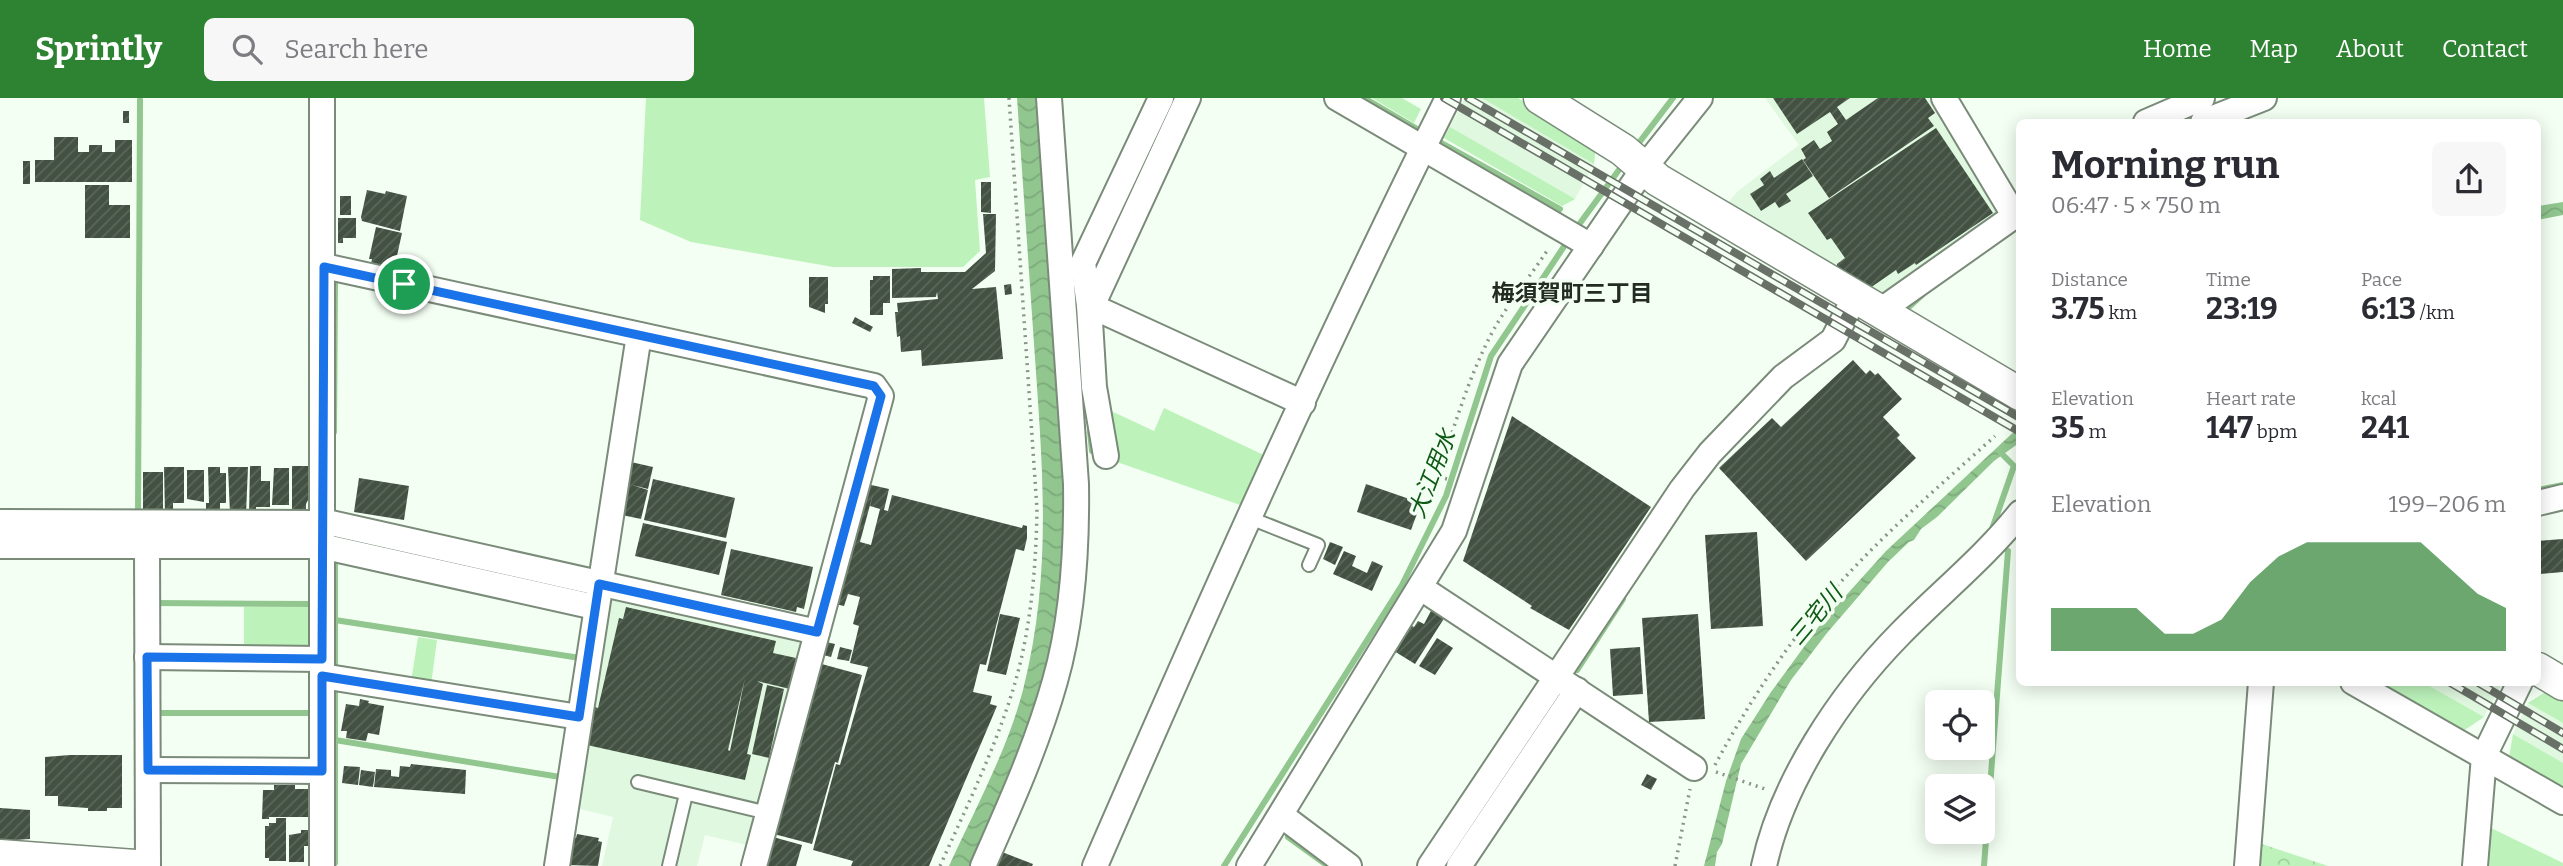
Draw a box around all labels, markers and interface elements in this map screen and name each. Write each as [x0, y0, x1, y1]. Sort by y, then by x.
search box [204, 18, 694, 81]
text: Sprintly [35, 29, 162, 69]
icon: search [228, 30, 266, 68]
text: Search here [284, 34, 428, 65]
text: Home [2143, 35, 2212, 63]
text: Map [2250, 35, 2298, 63]
text: About [2336, 35, 2404, 63]
text: Contact [2442, 35, 2528, 63]
text: Morning run [2051, 142, 2279, 188]
button: share [2432, 142, 2506, 216]
text: 06:47 · 5 × 750 m [2051, 191, 2221, 219]
pin [374, 254, 434, 314]
icon: arrive [385, 265, 423, 303]
text: Distance [2051, 268, 2128, 291]
text: Time [2206, 268, 2251, 291]
text: Pace [2361, 268, 2402, 291]
district label: 梅須賀町三丁目 [1492, 279, 1653, 307]
text: 3.75 [2051, 291, 2105, 327]
text: 23:19 [2206, 291, 2278, 327]
text: 6:13 [2361, 291, 2416, 327]
text: km [2105, 301, 2137, 324]
text: /km [2416, 301, 2455, 324]
text: Elevation [2051, 387, 2134, 410]
text: Heart rate [2206, 387, 2296, 410]
text: kcal [2361, 387, 2396, 410]
text: 35 [2051, 410, 2085, 446]
text: 147 [2206, 410, 2253, 446]
text: 241 [2361, 410, 2409, 446]
text: m [2085, 420, 2107, 443]
text: bpm [2253, 420, 2297, 443]
water label: 大江用水 [1402, 423, 1463, 522]
text: Elevation [2051, 490, 2151, 518]
text: 199–206 m [2389, 490, 2506, 518]
water label: 三宅川 [1782, 577, 1850, 650]
map controls [1925, 690, 1995, 844]
button: locate [1925, 690, 1995, 760]
button: layers [1925, 774, 1995, 844]

